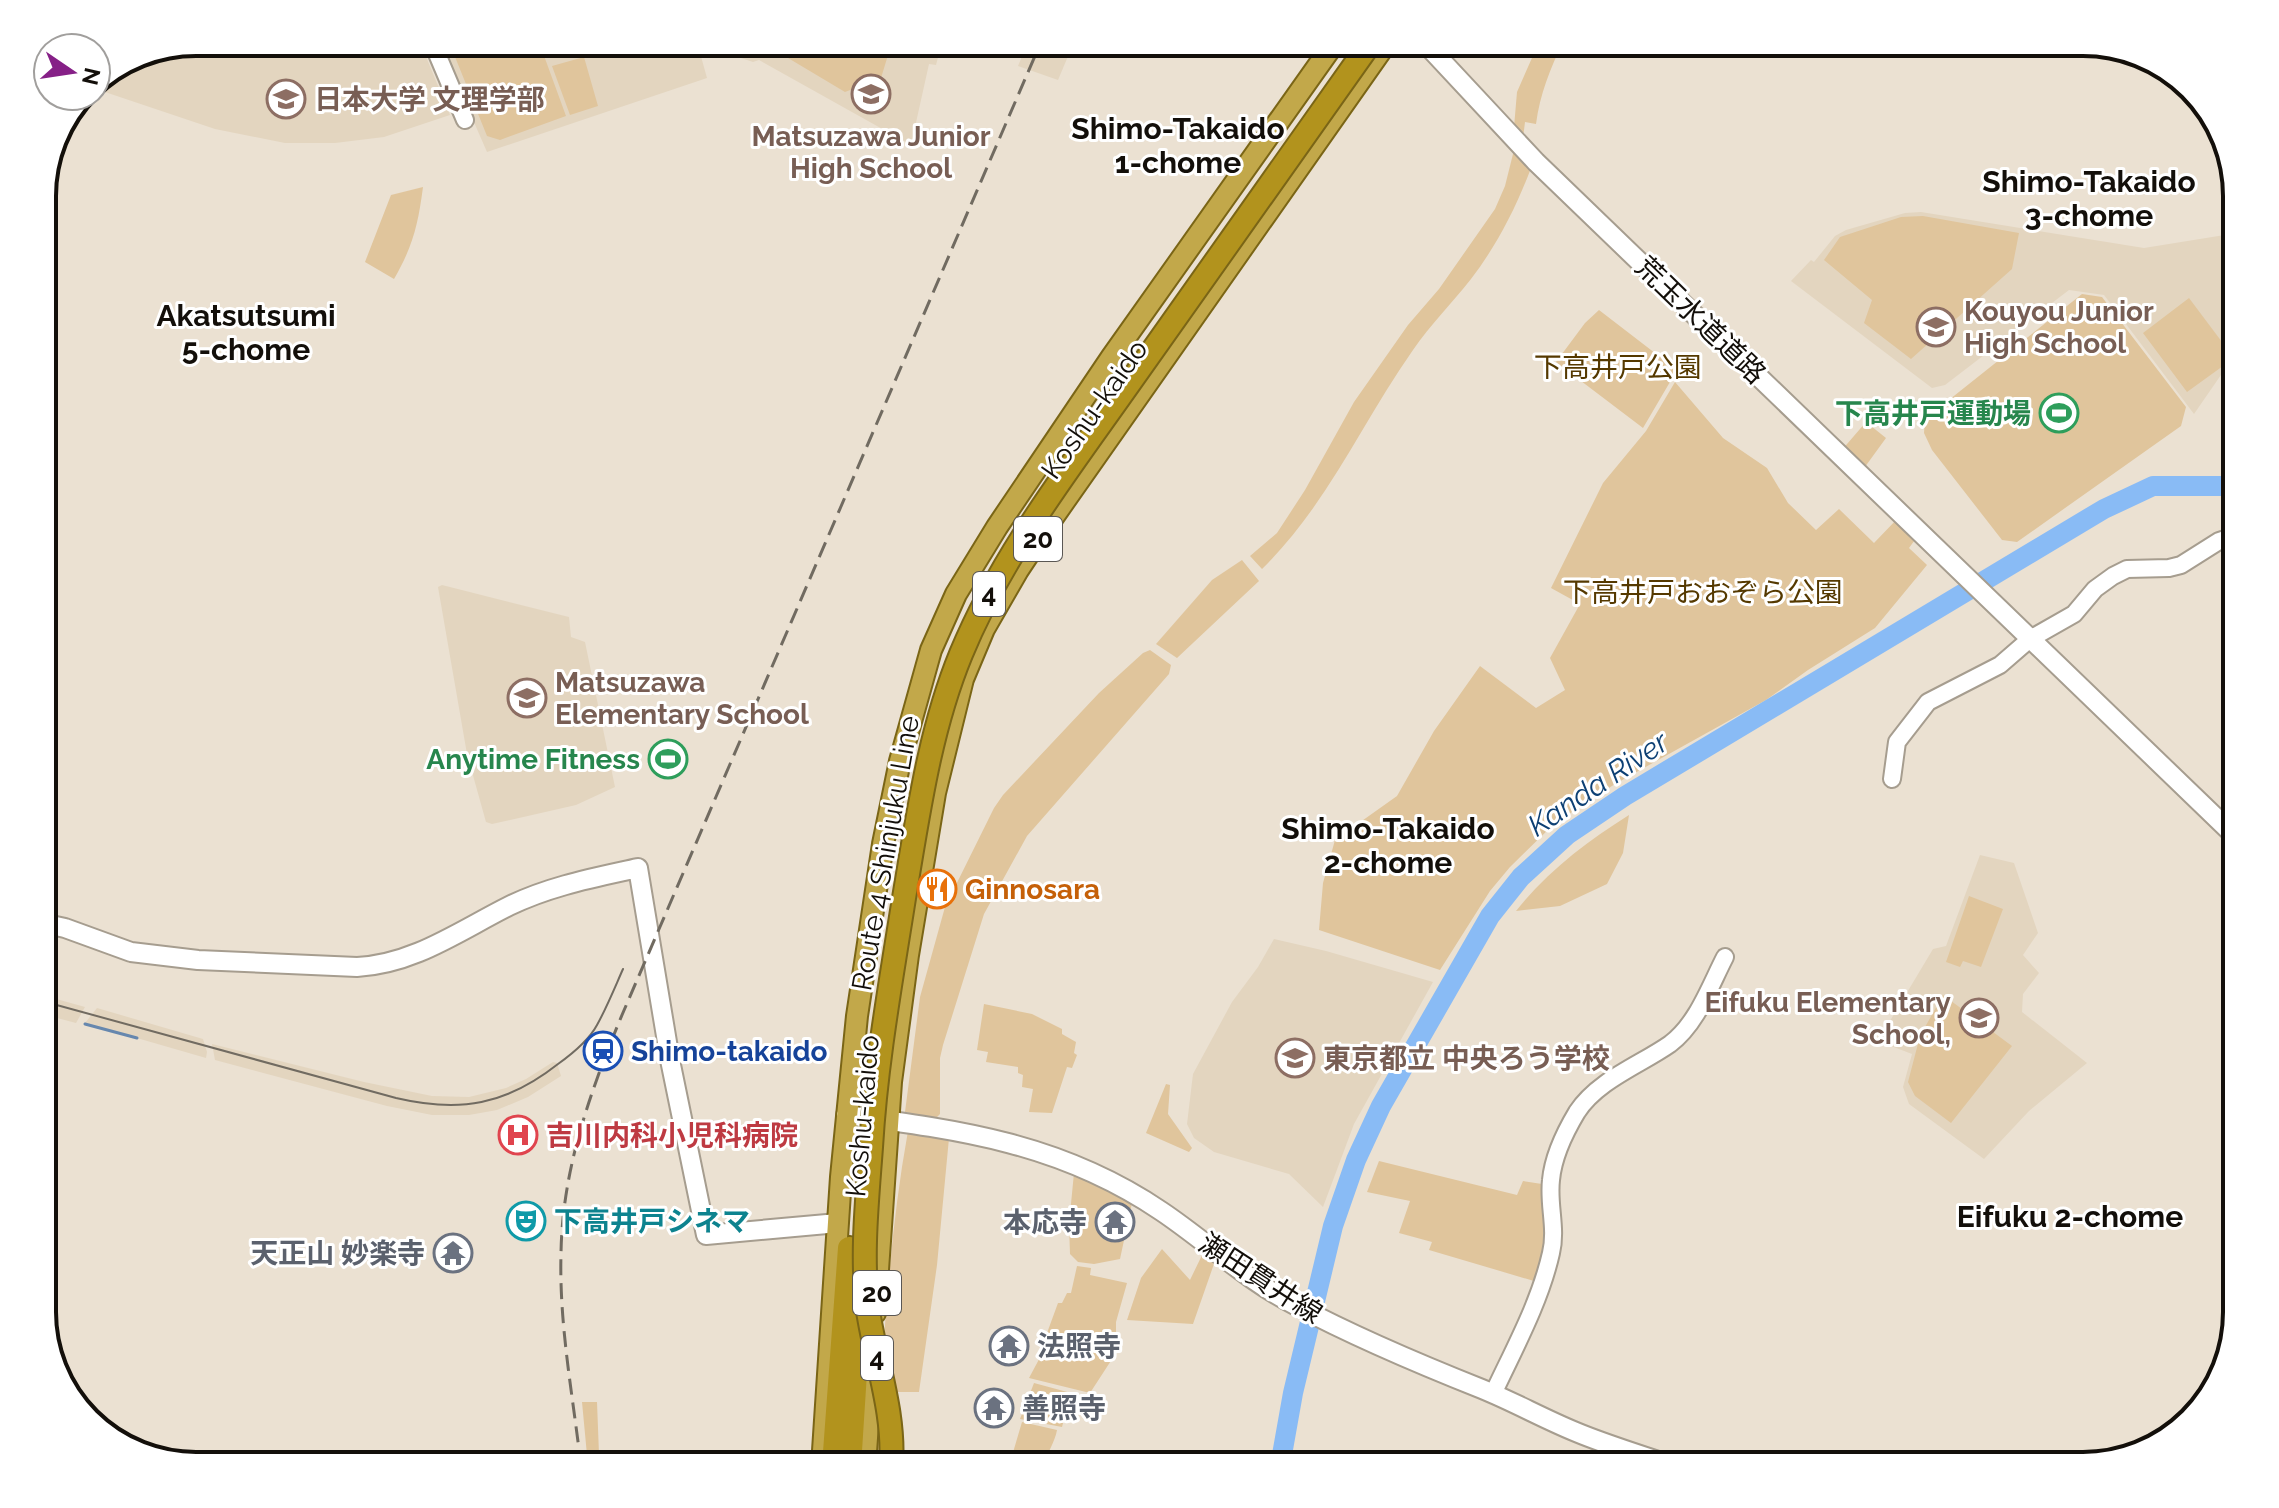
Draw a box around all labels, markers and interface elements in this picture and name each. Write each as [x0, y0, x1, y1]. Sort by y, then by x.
north arrow [32, 32, 112, 112]
text: N [77, 65, 106, 88]
school or university icon: Matsuzawa Junior High School [850, 73, 892, 115]
school or university icon: 日本大学 文理学部 [265, 78, 307, 120]
place label: 日本大学 文理学部 [314, 83, 545, 116]
district label: Shimo-Takaido 1-chome [1071, 111, 1285, 180]
place label: Matsuzawa Junior High School [751, 120, 991, 185]
district label: Shimo-Takaido 3-chome [1982, 164, 2196, 233]
street label: 荒玉水道道路 [1629, 250, 1773, 391]
place label: Kouyou Junior High School [1964, 295, 2154, 360]
district label: Akatsutsumi 5-chome [156, 298, 336, 367]
school or university icon: Kouyou Junior High School [1915, 306, 1957, 348]
street label: Koshu-kaido [1034, 333, 1154, 485]
park label: 下高井戸公園 [1534, 351, 1702, 384]
sports icon: 下高井戸運動場 [2038, 392, 2080, 434]
place label: 下高井戸運動場 [1835, 397, 2031, 430]
road number: 20 [1014, 517, 1062, 561]
road number: 4 [973, 572, 1005, 616]
park label: 下高井戸おおぞら公園 [1563, 576, 1843, 609]
place label: Matsuzawa Elementary School [555, 666, 809, 731]
school or university icon: Matsuzawa Elementary School [506, 677, 548, 719]
street label: Route 4 Shinjuku Line [845, 713, 926, 993]
water label: Kanda River [1521, 723, 1676, 843]
sports icon: Anytime Fitness [647, 738, 689, 780]
place label: Anytime Fitness [426, 743, 640, 776]
district label: Shimo-Takaido 2-chome [1281, 811, 1495, 880]
restaurant icon: Ginnosara [916, 868, 958, 910]
place label: Ginnosara [965, 873, 1100, 906]
place label: Eifuku Elementary School, [1705, 986, 1952, 1051]
school or university icon: Eifuku Elementary School, [1958, 997, 2000, 1039]
station icon: Shimo-takaido [582, 1030, 624, 1072]
street label: Koshu-kaido [839, 1034, 886, 1198]
place label: Shimo-takaido [631, 1035, 827, 1068]
school or university icon: 東京都立 中央ろう学校 [1274, 1037, 1316, 1079]
place label: 東京都立 中央ろう学校 [1323, 1042, 1610, 1075]
hospital icon: 吉川内科小児科病院 [497, 1114, 539, 1156]
place label: 吉川内科小児科病院 [546, 1119, 798, 1152]
district label: Eifuku 2-chome [1957, 1199, 2183, 1234]
theatre icon: 下高井戸シネマ [505, 1200, 547, 1242]
temple icon: 本応寺 [1094, 1201, 1136, 1243]
place label: 下高井戸シネマ [554, 1205, 750, 1238]
place label: 本応寺 [1003, 1206, 1087, 1239]
street label: 瀬田貫井線 [1193, 1226, 1328, 1330]
temple icon: 天正山 妙楽寺 [432, 1232, 474, 1274]
place label: 天正山 妙楽寺 [250, 1237, 425, 1270]
road number: 20 [853, 1271, 901, 1315]
temple icon: 法照寺 [988, 1325, 1030, 1367]
place label: 法照寺 [1037, 1330, 1121, 1363]
road number: 4 [861, 1336, 893, 1380]
temple icon: 善照寺 [973, 1387, 1015, 1429]
place label: 善照寺 [1022, 1392, 1106, 1425]

